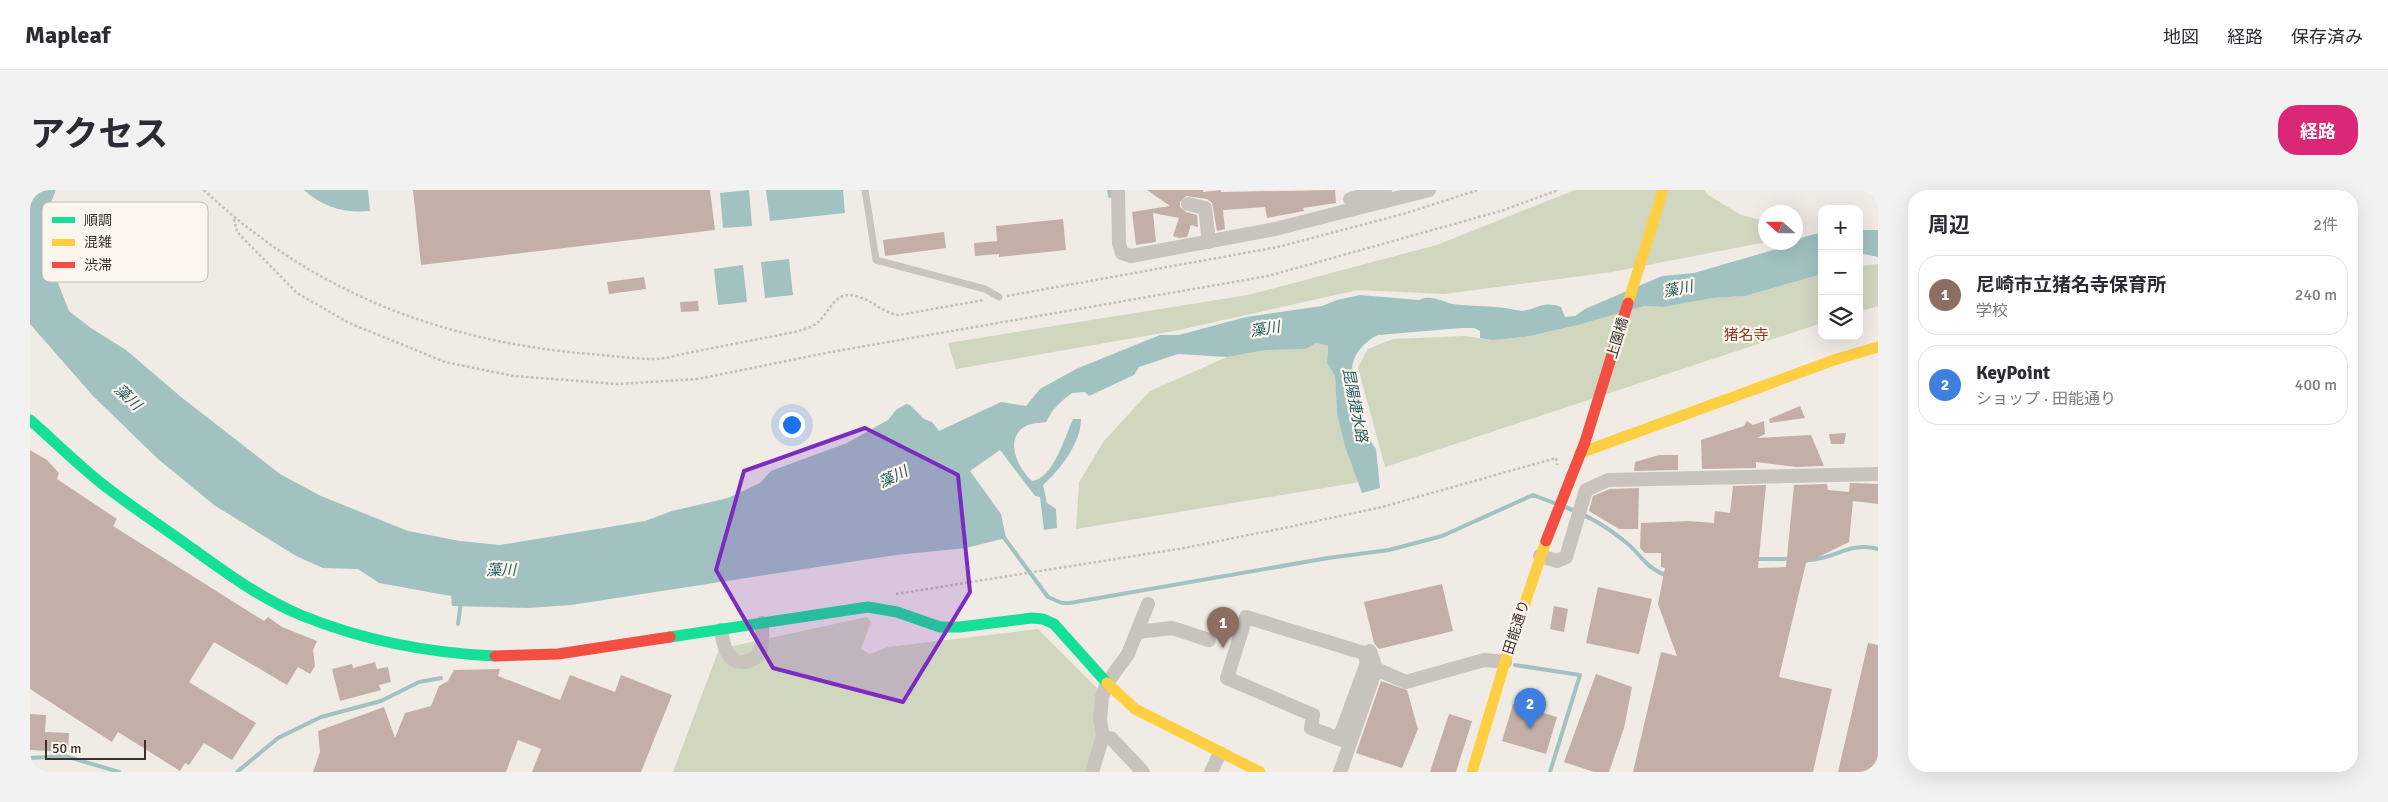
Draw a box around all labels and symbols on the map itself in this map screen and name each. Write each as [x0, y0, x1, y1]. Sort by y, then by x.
legend [42, 202, 208, 282]
north arrow [1758, 205, 1803, 250]
text: 順調 [84, 212, 112, 229]
text: 混雑 [84, 234, 112, 251]
text: 渋滞 [84, 257, 112, 274]
water label: 藻川 [1661, 277, 1696, 301]
street label: 上園橋 [1603, 316, 1632, 361]
water label: 藻川 [1249, 317, 1283, 340]
district label: 猪名寺 [1723, 326, 1769, 344]
water label: 昆陽捷水路 [1339, 366, 1371, 445]
water label: 藻川 [111, 380, 147, 415]
your location [779, 412, 805, 438]
water label: 藻川 [876, 461, 912, 492]
water label: 藻川 [486, 561, 518, 579]
street label: 田能通り [1500, 598, 1533, 656]
pin: 1 [1207, 607, 1239, 648]
pin: 2 [1514, 688, 1546, 729]
scale bar [45, 737, 146, 760]

